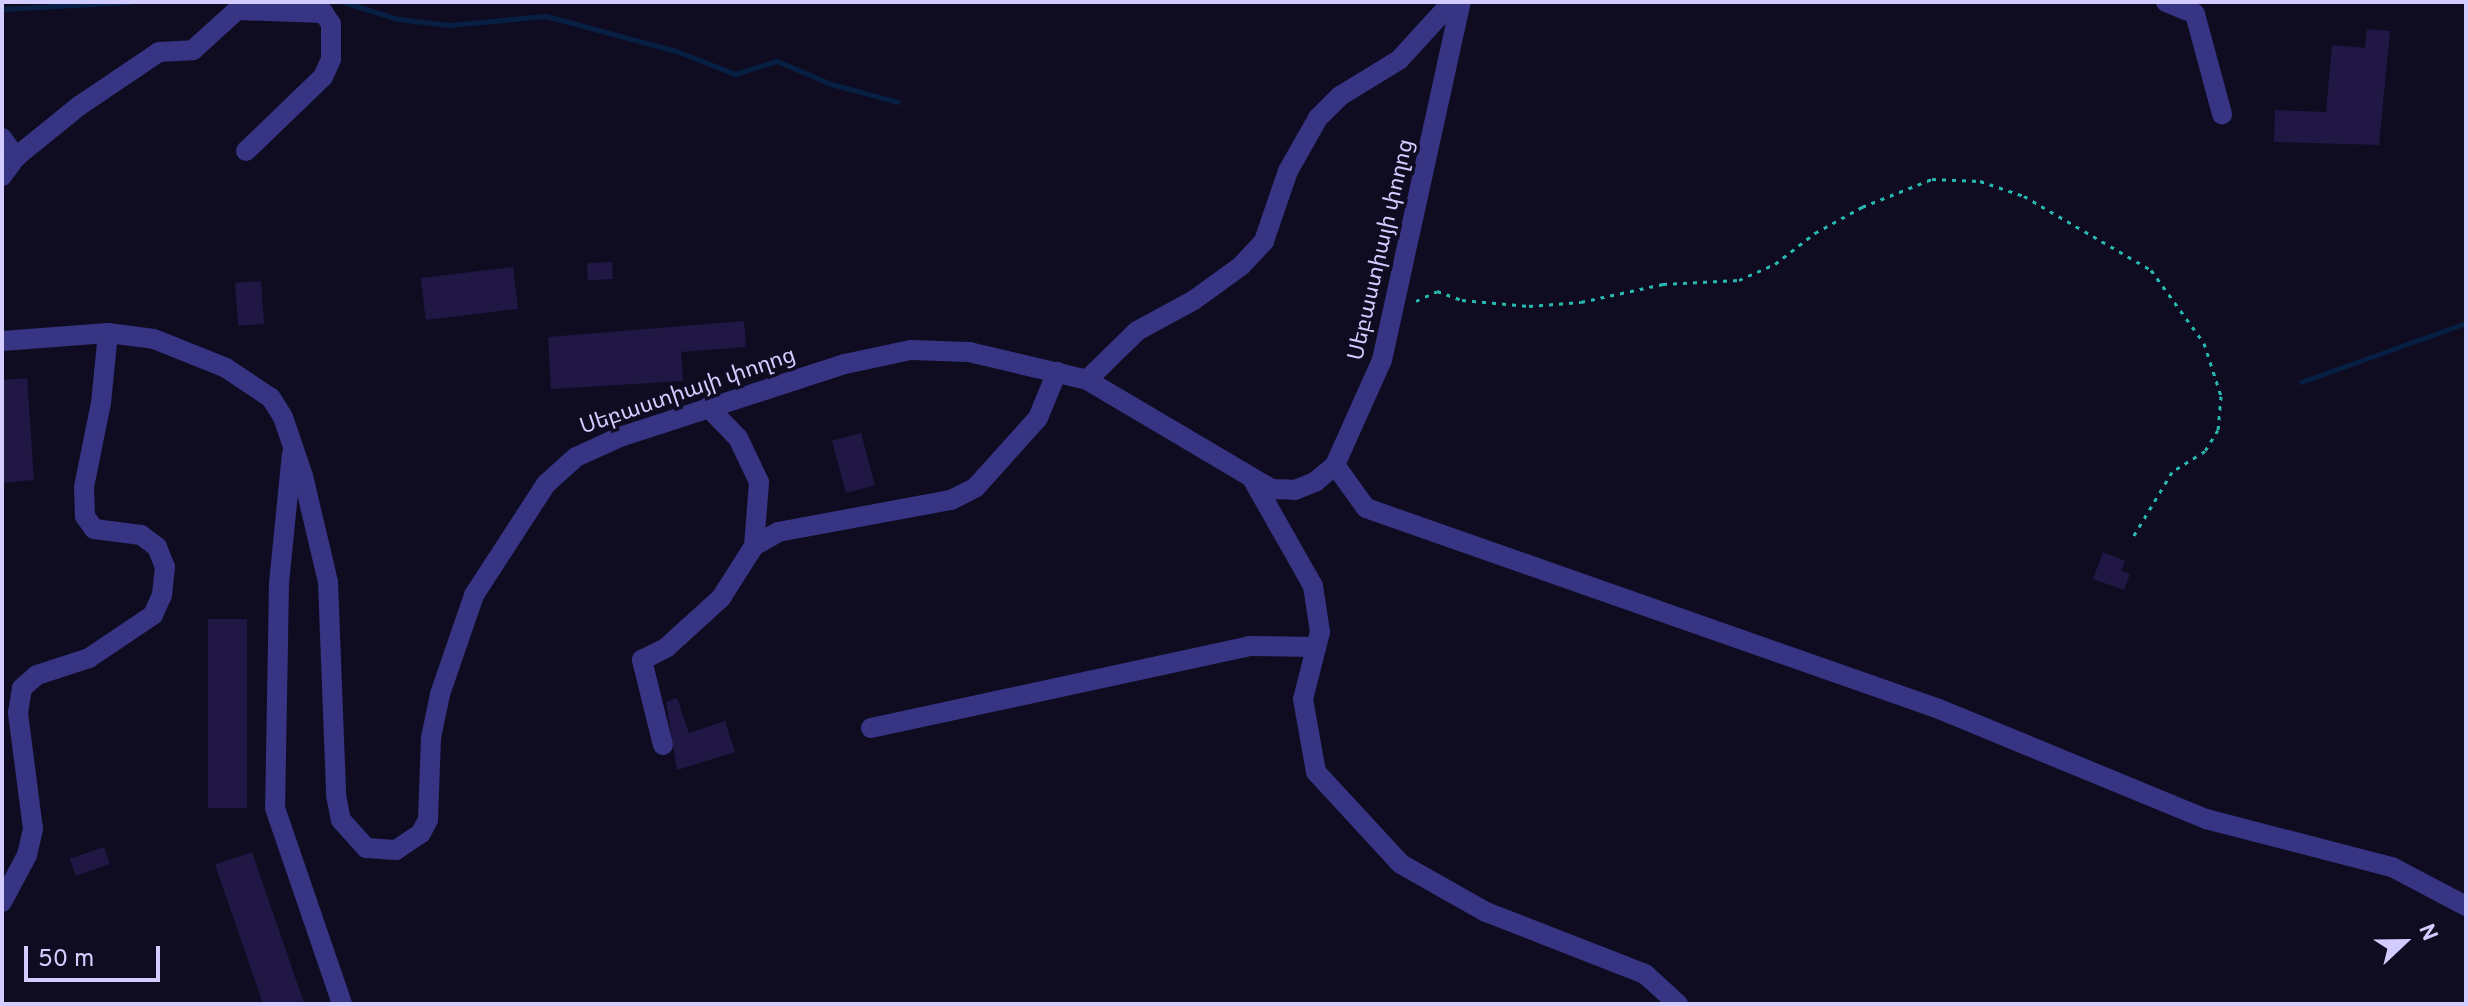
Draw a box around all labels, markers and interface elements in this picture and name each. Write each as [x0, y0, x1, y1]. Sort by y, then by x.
street label: Սեբաստիայի փողոց [1344, 137, 1420, 363]
street label: Սեբաստիայի փողոց [577, 343, 799, 441]
north arrow [2364, 902, 2444, 982]
text: N [2411, 920, 2442, 945]
scale bar [28, 930, 164, 980]
text: 50 m [38, 945, 94, 975]

